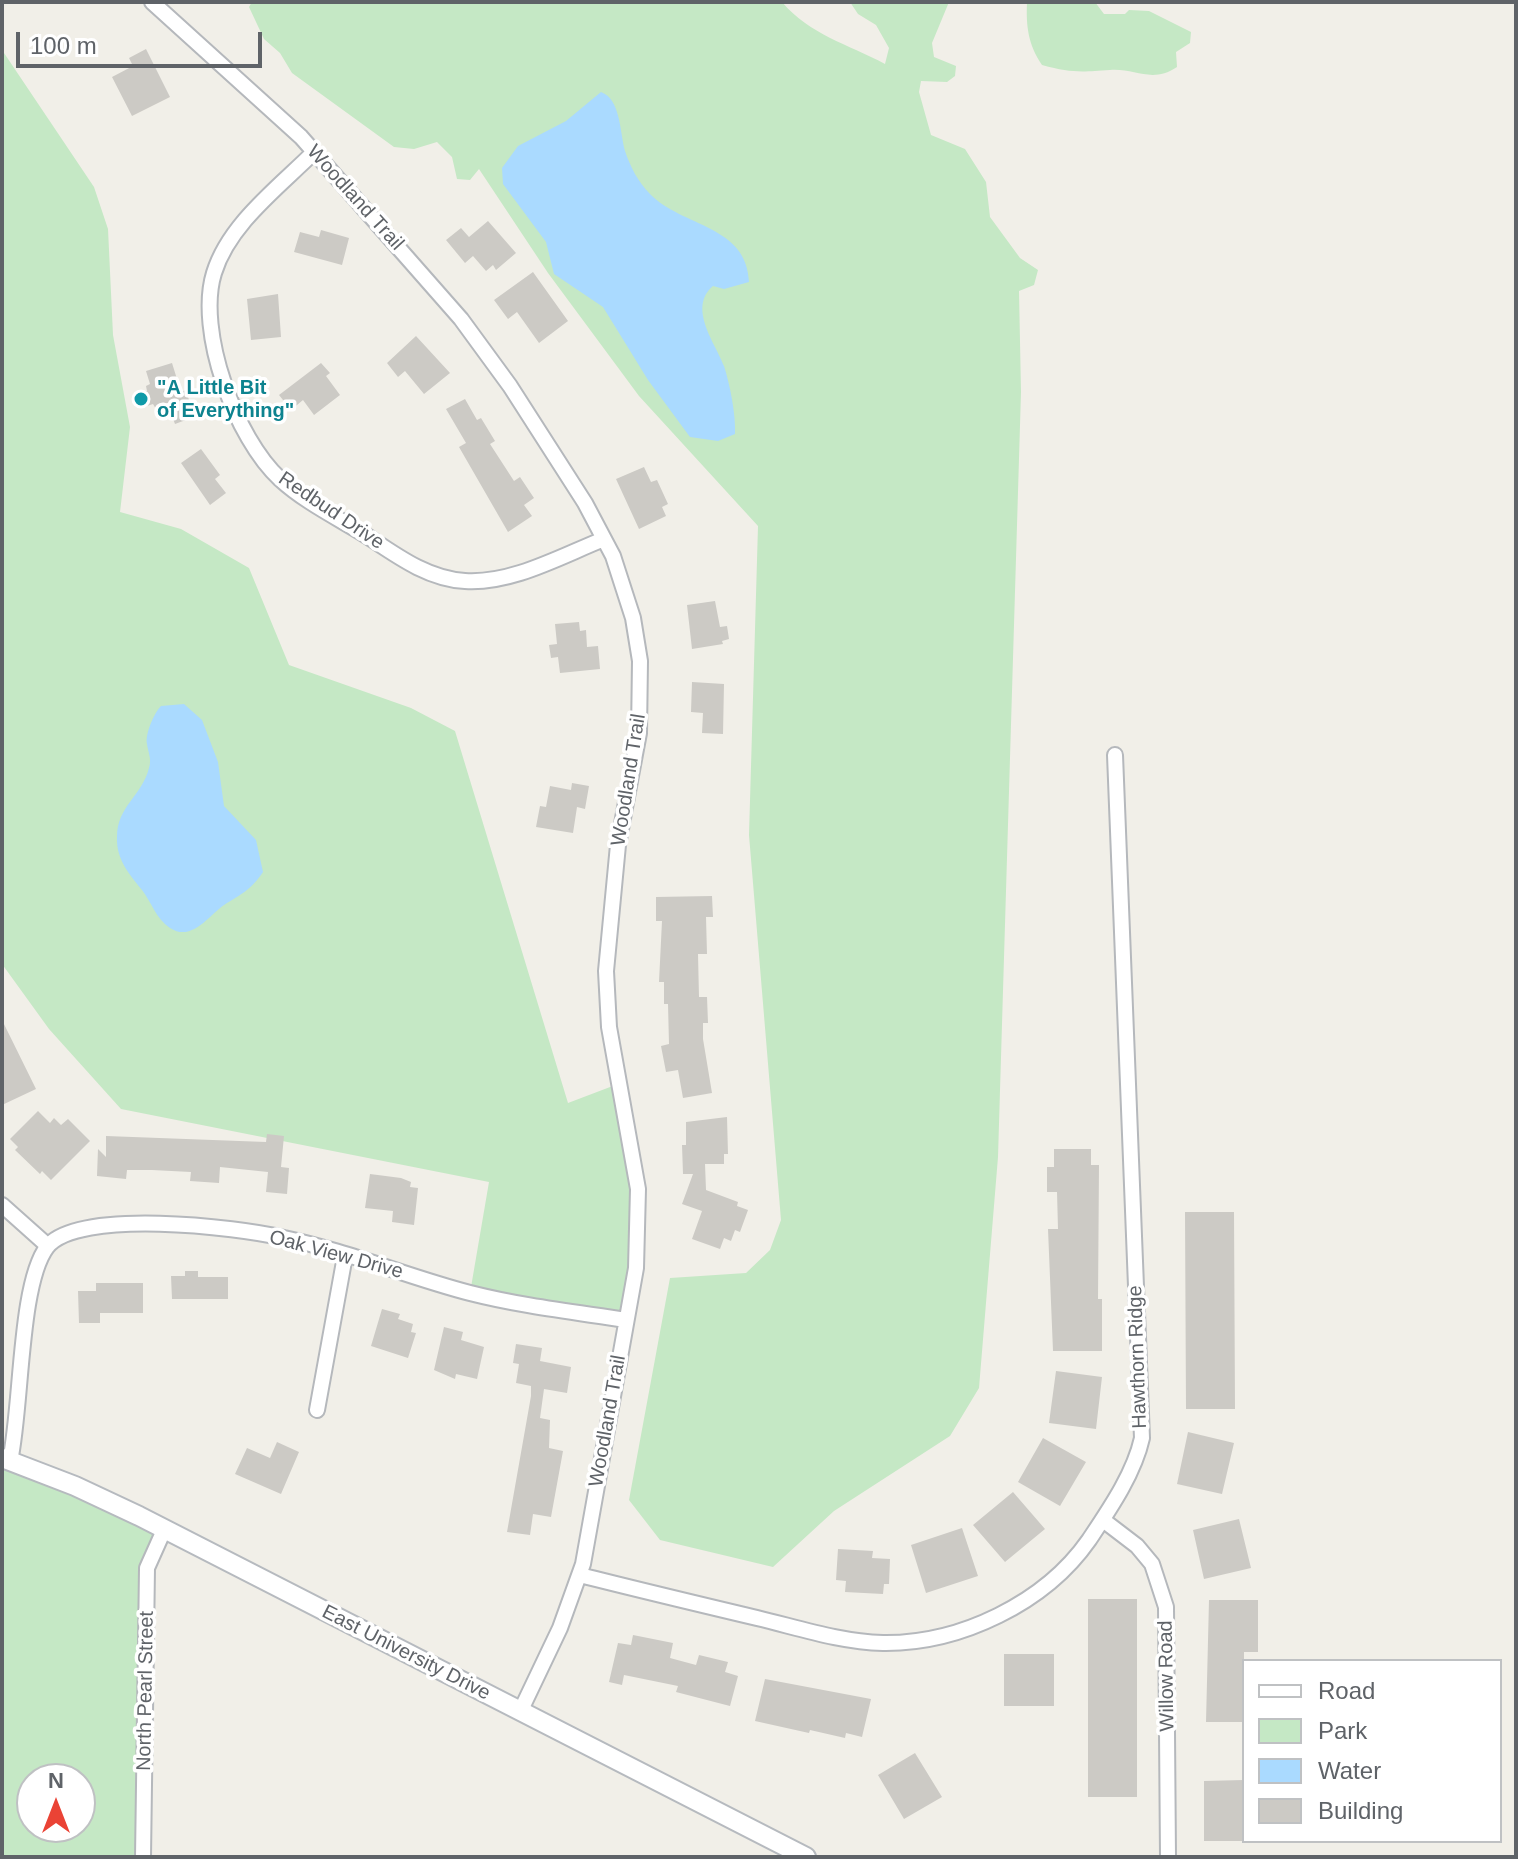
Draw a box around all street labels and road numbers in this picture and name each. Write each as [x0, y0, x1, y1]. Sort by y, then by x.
street label: Woodland Trail [301, 140, 409, 256]
street label: Redbud Drive [274, 467, 388, 555]
street label: Woodland Trail [607, 712, 651, 848]
street label: Oak View Drive [267, 1226, 405, 1284]
street label: Hawthorn Ridge [1124, 1285, 1152, 1429]
street label: Woodland Trail [585, 1353, 631, 1489]
street label: East University Drive [318, 1600, 494, 1706]
street label: North Pearl Street [133, 1611, 159, 1771]
street label: Willow Road [1154, 1620, 1180, 1732]

